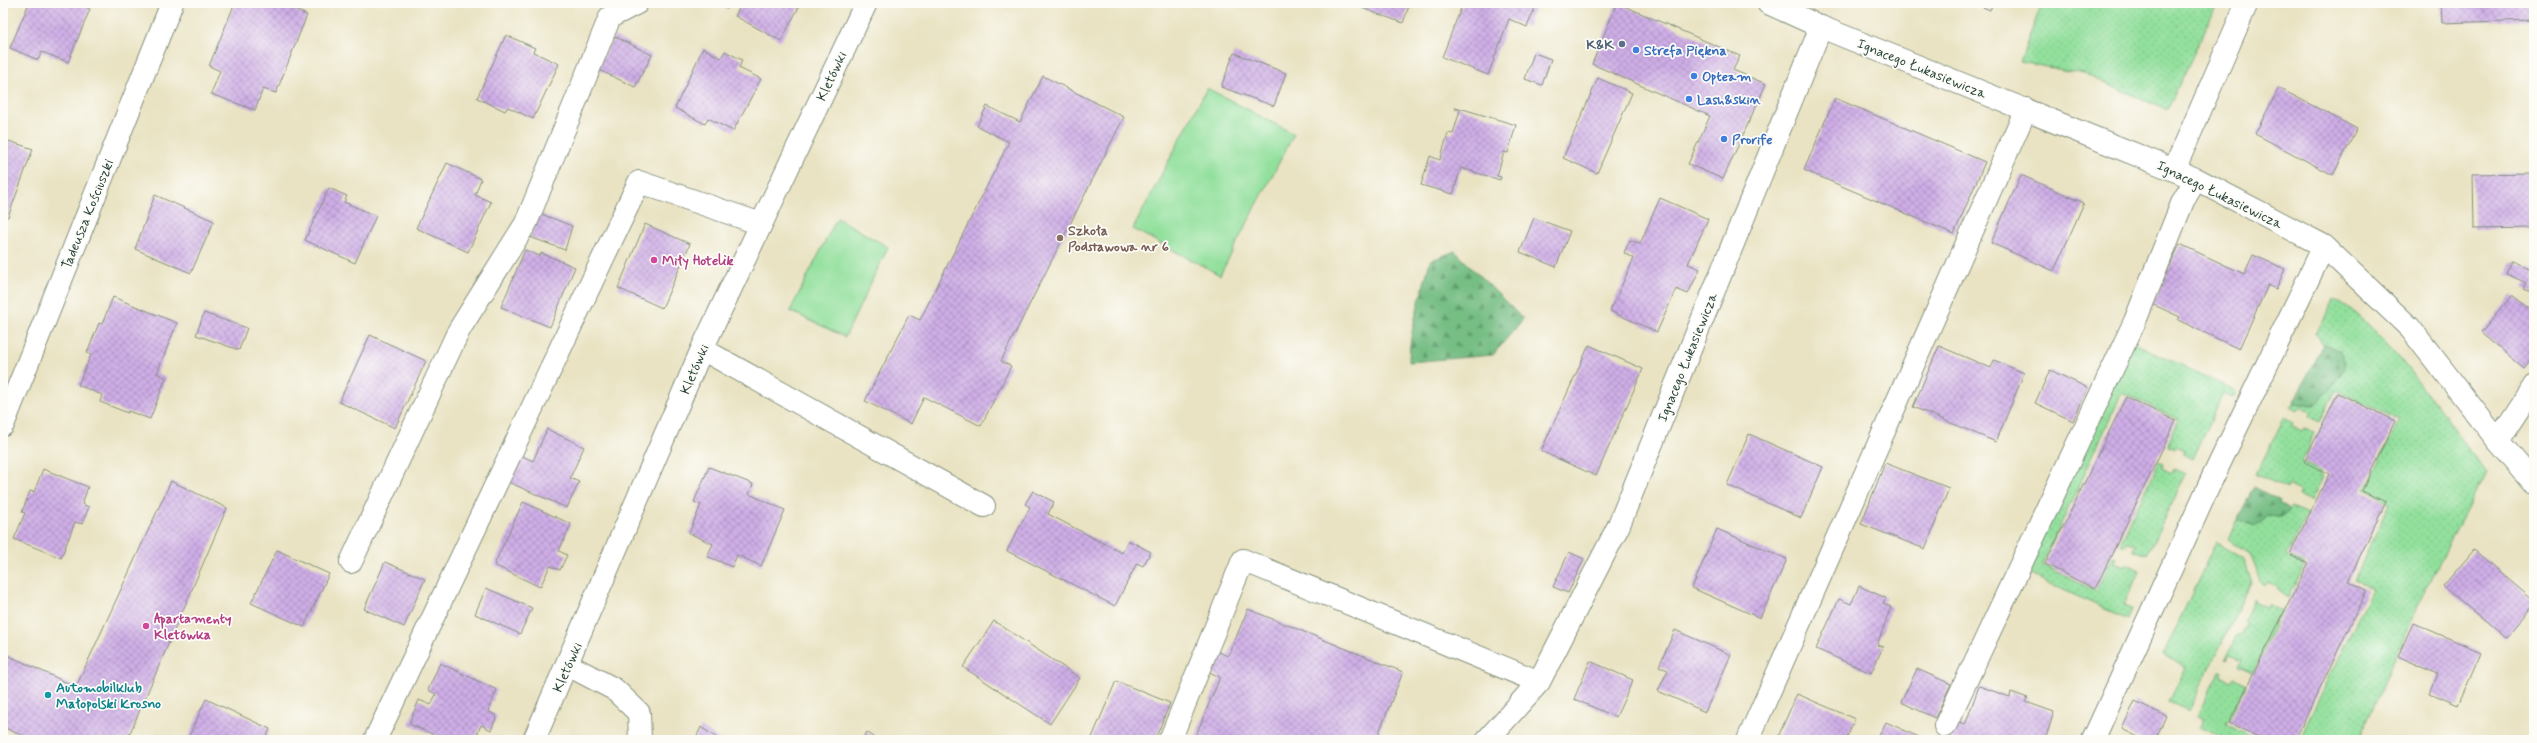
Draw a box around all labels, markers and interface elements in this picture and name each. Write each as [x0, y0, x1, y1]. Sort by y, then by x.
street label: Ignacego Łukasiewicza [1854, 35, 1989, 103]
place label: K&K [1586, 36, 1615, 54]
marker: K&K [1617, 39, 1627, 49]
place label: Strefa Piękna [1644, 42, 1727, 60]
marker: Strefa Piękna [1631, 45, 1641, 55]
street label: Kletówki [813, 49, 851, 104]
place label: Opteam [1702, 68, 1752, 86]
marker: Opteam [1689, 71, 1699, 81]
place label: Lash&skin [1697, 91, 1762, 109]
marker: Lash&skin [1684, 94, 1694, 104]
place label: Prorife [1732, 131, 1773, 149]
marker: Prorife [1719, 134, 1729, 144]
street label: Tadeusza Kościuszki [58, 157, 118, 272]
street label: Ignacego Łukasiewicza [2154, 157, 2286, 233]
place label: Szkoła Podstawowa nr 6 [1068, 222, 1169, 256]
marker: Szkoła Podstawowa nr 6 [1055, 233, 1065, 243]
place label: Miły Hotelik [662, 252, 733, 270]
marker: Miły Hotelik [649, 255, 659, 265]
street label: Ignacego Łukasiewicza [1654, 290, 1722, 425]
street label: Kletówki [676, 342, 714, 397]
place label: Apartamenty Kletówka [154, 610, 232, 644]
marker: Apartamenty Kletówka [141, 621, 151, 631]
street label: Kletówki [549, 640, 587, 695]
place label: Automobilklub Małopolski Krosno [56, 679, 161, 713]
marker: Automobilklub Małopolski Krosno [43, 690, 53, 700]

